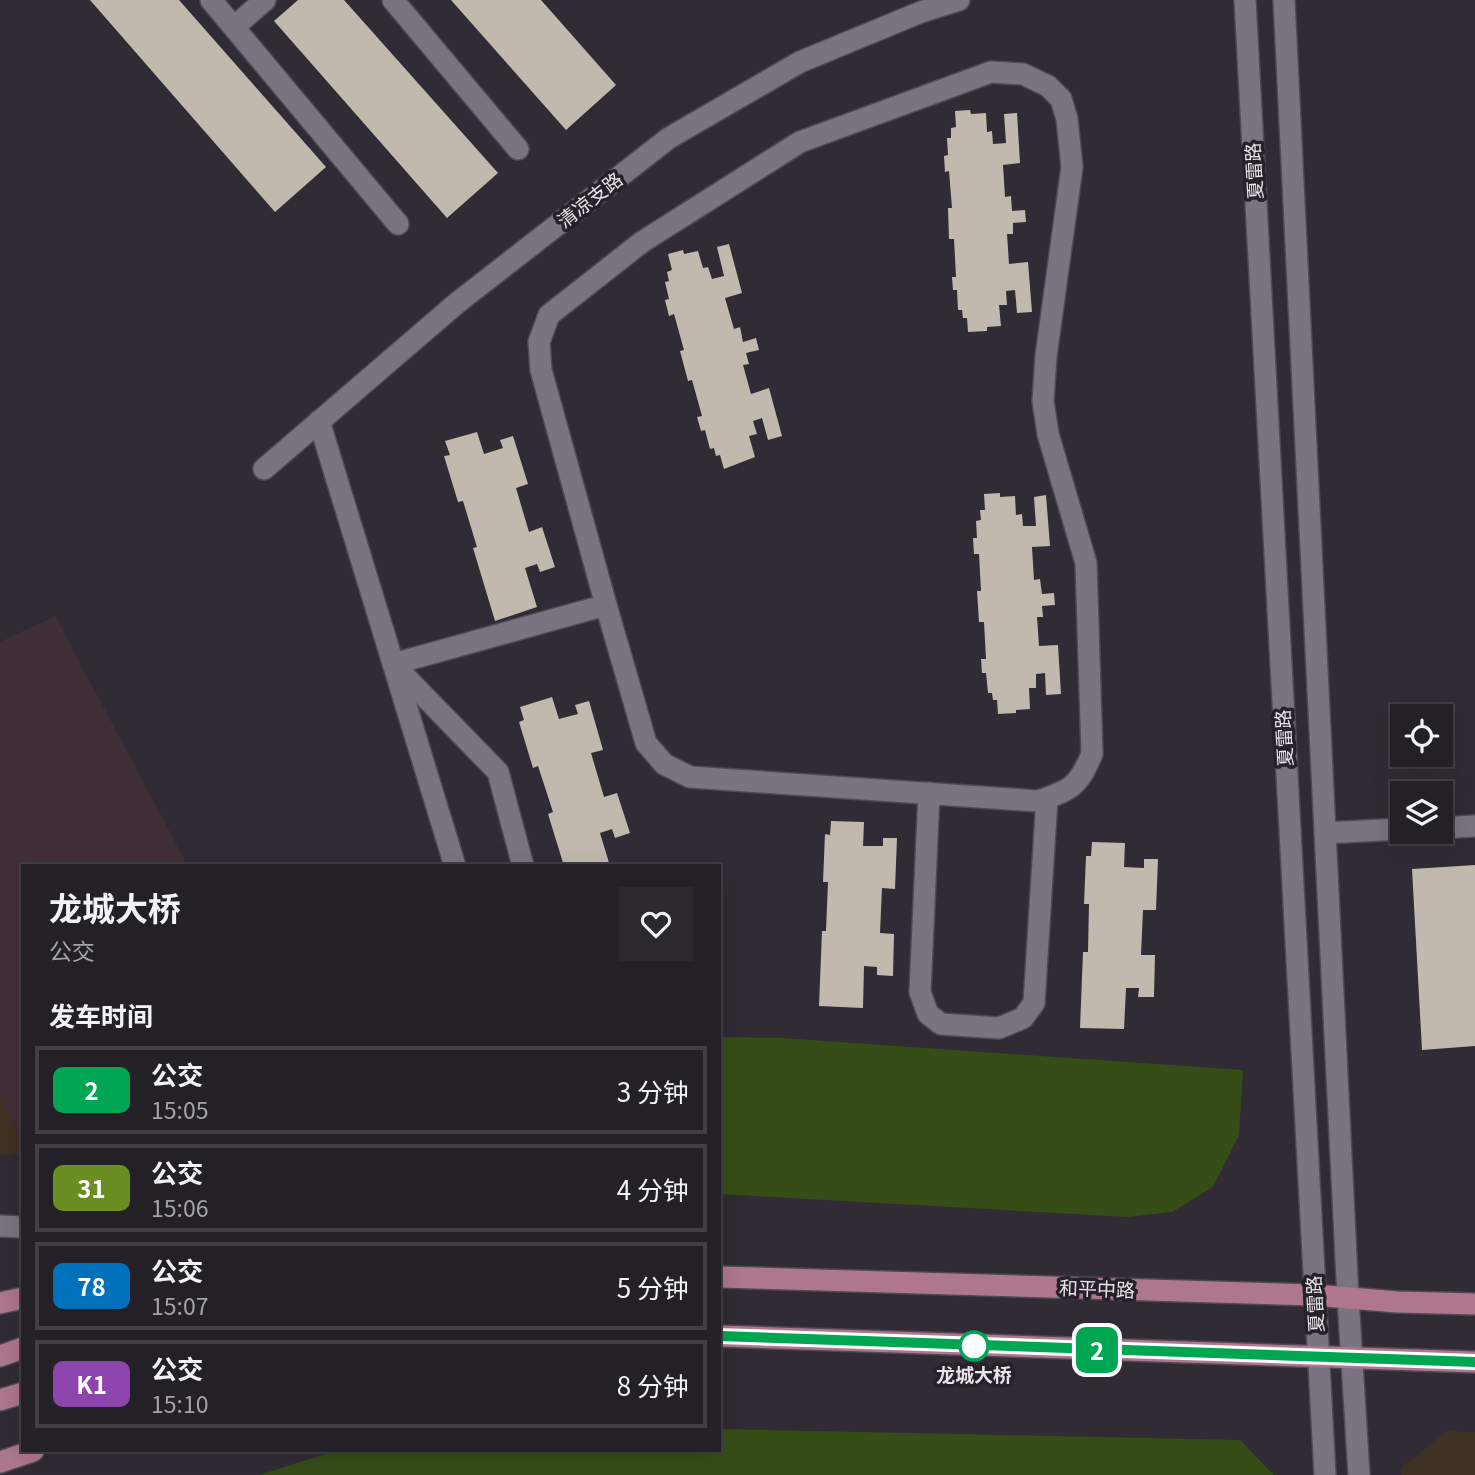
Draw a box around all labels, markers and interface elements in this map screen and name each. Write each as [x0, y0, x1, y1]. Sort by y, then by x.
street label: 夏雷路 [1238, 142, 1267, 200]
street label: 清凉支路 [551, 165, 627, 233]
map controls [1390, 704, 1453, 844]
button: locate [1390, 704, 1453, 767]
street label: 夏雷路 [1268, 709, 1297, 767]
button: layers [1390, 781, 1453, 844]
text: 龙城大桥 [49, 883, 181, 931]
button: heart [619, 887, 693, 961]
text: 公交 [49, 933, 95, 967]
text: 发车时间 [49, 996, 153, 1033]
text: 公交 [151, 1055, 203, 1092]
text: 2 [84, 1072, 99, 1107]
text: 3 分钟 [617, 1072, 689, 1109]
text: 15:05 [151, 1092, 208, 1126]
text: 公交 [151, 1153, 203, 1190]
text: 31 [77, 1170, 106, 1205]
text: 4 分钟 [617, 1170, 689, 1207]
text: 15:06 [151, 1190, 208, 1224]
text: 公交 [151, 1251, 203, 1288]
text: 78 [77, 1268, 106, 1303]
text: 5 分钟 [617, 1268, 689, 1305]
street label: 和平中路 [1059, 1273, 1136, 1302]
street label: 夏雷路 [1299, 1275, 1328, 1333]
text: 15:07 [151, 1288, 208, 1322]
line badge: 2 [1074, 1327, 1120, 1373]
marker: 龙城大桥 [959, 1331, 989, 1361]
text: 2 [1090, 1332, 1104, 1367]
text: 公交 [151, 1349, 203, 1386]
place label: 龙城大桥 [936, 1360, 1012, 1387]
text: K1 [76, 1366, 107, 1401]
text: 8 分钟 [617, 1366, 689, 1403]
text: 15:10 [151, 1386, 208, 1420]

